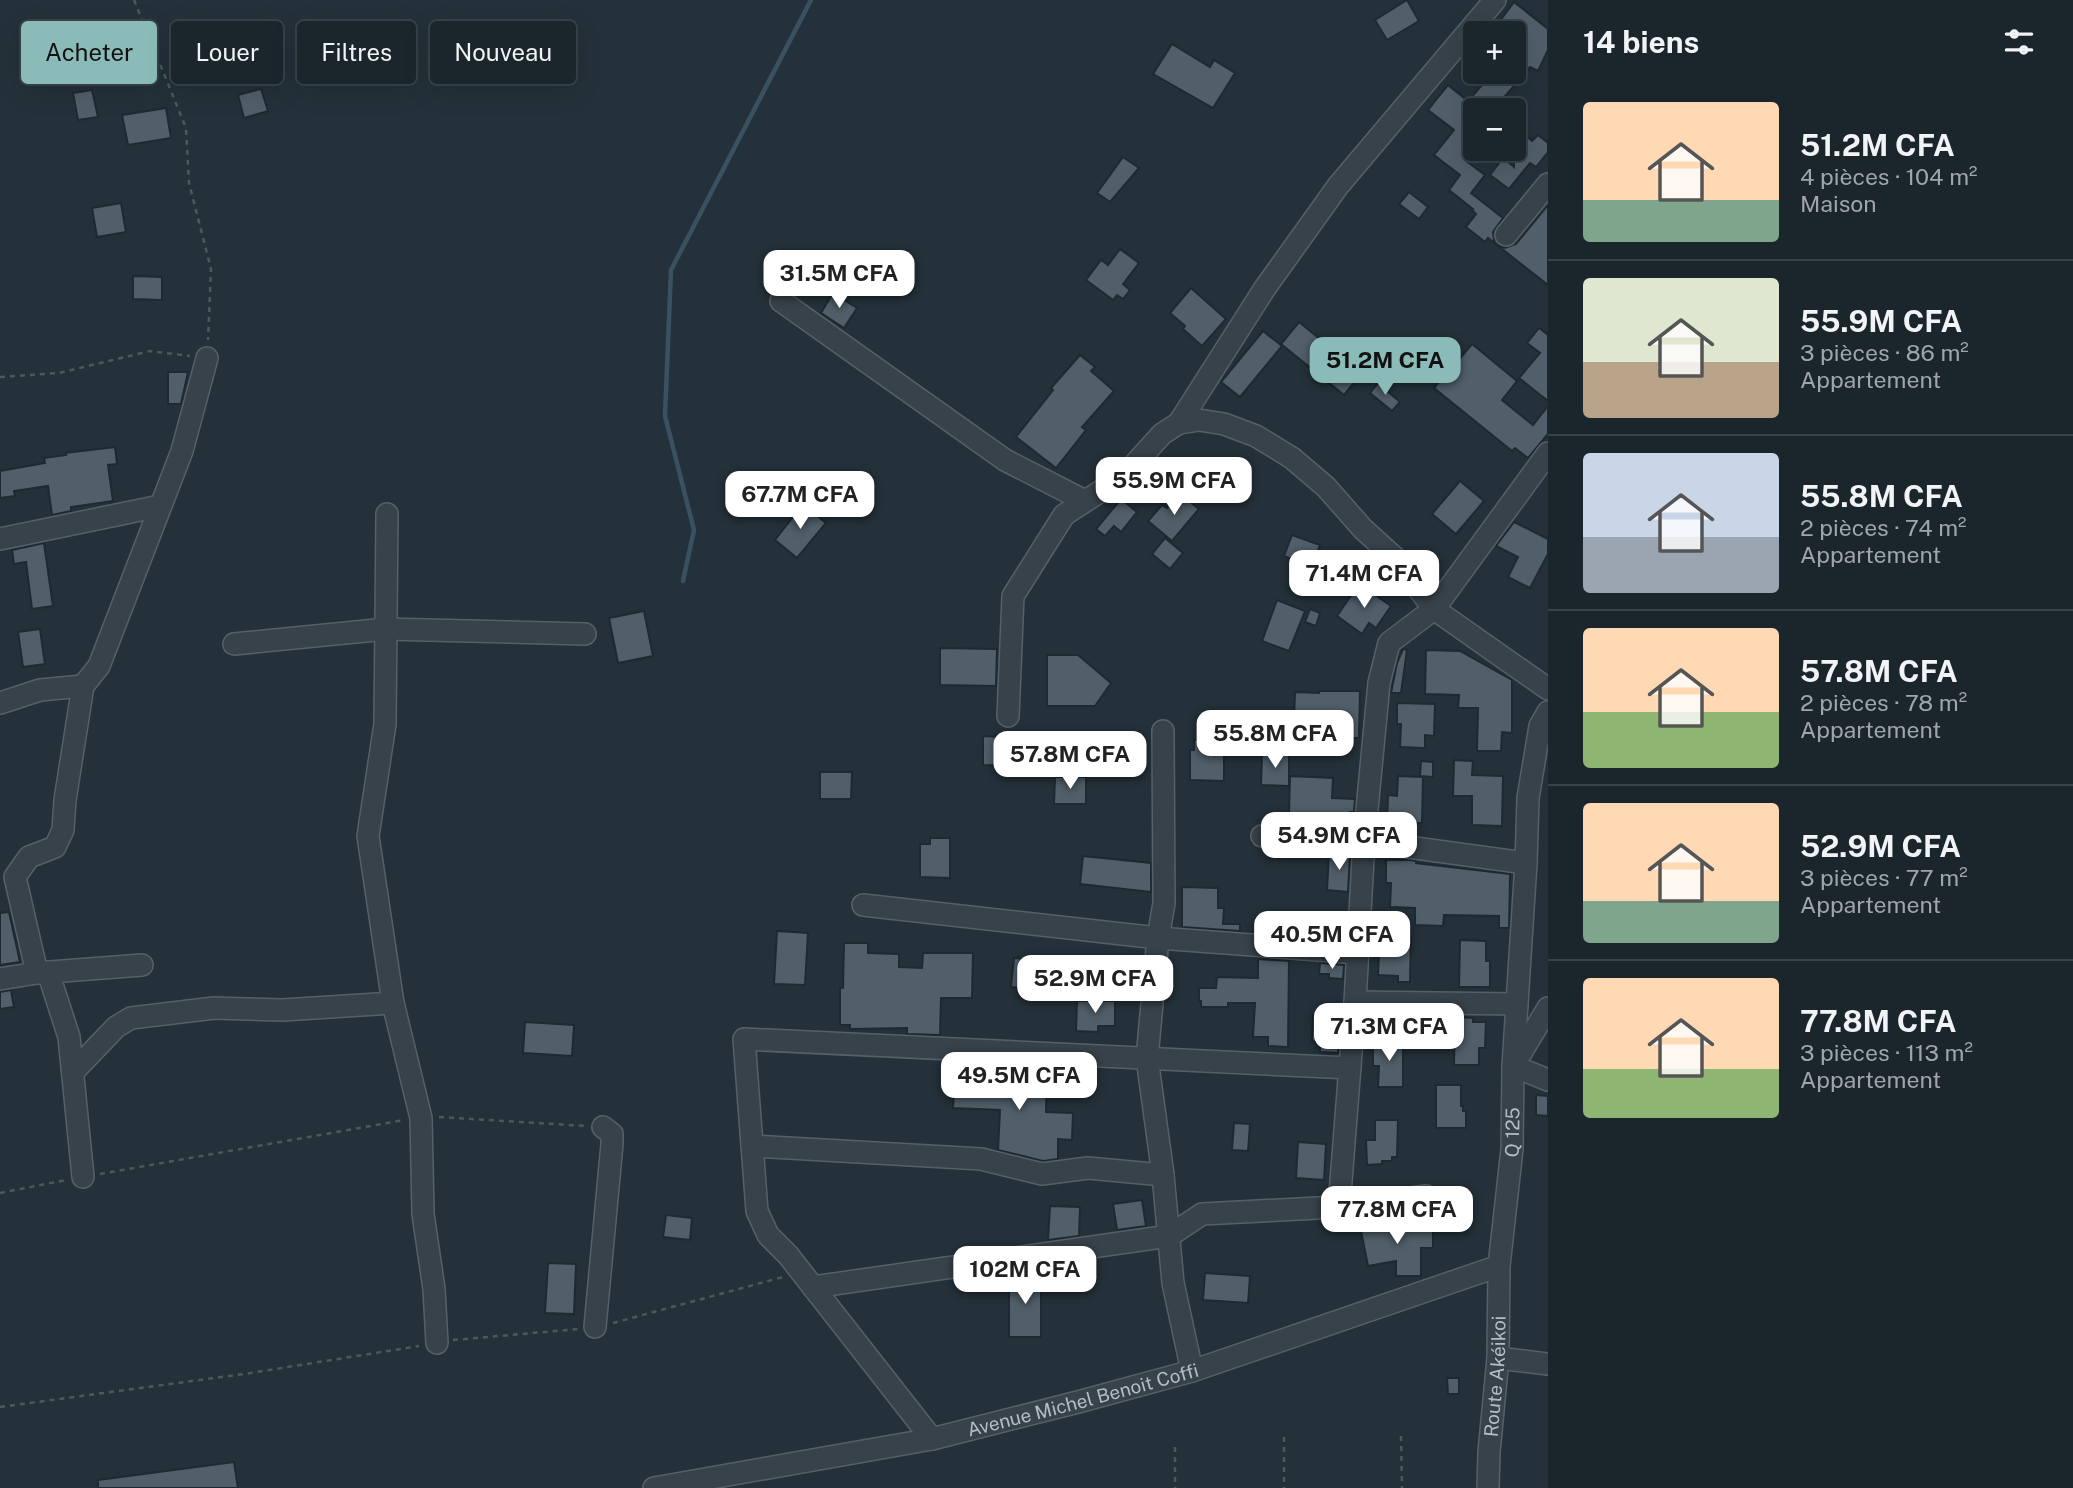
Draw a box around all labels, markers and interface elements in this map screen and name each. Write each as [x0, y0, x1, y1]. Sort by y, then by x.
chip: Acheter [21, 21, 157, 84]
chip: Louer [171, 21, 283, 84]
chip: Filtres [297, 21, 416, 84]
chip: Nouveau [430, 21, 576, 84]
map controls [1463, 21, 1526, 161]
button: + [1463, 21, 1526, 84]
icon: filters [2000, 23, 2038, 61]
text: 14 biens [1583, 24, 1699, 60]
button: − [1463, 98, 1526, 161]
text: 51.2M CFA [1800, 127, 1955, 163]
icon: home [1639, 130, 1723, 214]
text: 4 pièces · 104 m² [1800, 163, 1977, 190]
text: Maison [1800, 190, 1877, 217]
pin: 31.5M CFA [759, 250, 919, 310]
text: 31.5M CFA [780, 259, 898, 286]
text: 55.9M CFA [1800, 303, 1962, 339]
icon: home [1639, 306, 1723, 390]
pin: 51.2M CFA [1305, 338, 1465, 397]
text: 3 pièces · 86 m² [1800, 339, 1969, 366]
text: 51.2M CFA [1326, 346, 1444, 373]
text: Appartement [1800, 366, 1941, 393]
pin: 55.9M CFA [1094, 458, 1254, 517]
text: 55.9M CFA [1112, 466, 1236, 493]
pin: 67.7M CFA [720, 472, 880, 531]
text: 55.8M CFA [1800, 478, 1963, 514]
text: 67.7M CFA [741, 480, 859, 507]
icon: home [1639, 481, 1723, 565]
text: 2 pièces · 74 m² [1800, 514, 1967, 541]
text: Appartement [1800, 541, 1941, 568]
pin: 71.4M CFA [1284, 550, 1444, 610]
text: 71.4M CFA [1305, 559, 1423, 586]
text: 57.8M CFA [1800, 653, 1958, 689]
icon: home [1639, 656, 1723, 740]
text: 2 pièces · 78 m² [1800, 689, 1967, 716]
pin: 55.8M CFA [1195, 710, 1355, 770]
text: Appartement [1800, 716, 1941, 743]
text: 55.8M CFA [1213, 719, 1337, 746]
pin: 57.8M CFA [990, 732, 1150, 791]
text: 57.8M CFA [1009, 740, 1131, 767]
pin: 54.9M CFA [1259, 812, 1419, 872]
text: 54.9M CFA [1277, 821, 1401, 848]
text: 52.9M CFA [1800, 828, 1961, 864]
icon: home [1639, 831, 1723, 915]
text: 3 pièces · 77 m² [1800, 864, 1968, 891]
text: Appartement [1800, 891, 1941, 918]
pin: 40.5M CFA [1252, 912, 1412, 971]
text: 40.5M CFA [1270, 920, 1394, 947]
pin: 52.9M CFA [1015, 956, 1175, 1015]
text: 52.9M CFA [1033, 964, 1157, 991]
text: 77.8M CFA [1800, 1003, 1957, 1039]
pin: 71.3M CFA [1309, 1004, 1469, 1063]
icon: home [1639, 1006, 1723, 1090]
text: 71.3M CFA [1330, 1012, 1448, 1039]
text: 3 pièces · 113 m² [1800, 1039, 1973, 1066]
pin: 49.5M CFA [939, 1052, 1099, 1112]
text: 49.5M CFA [957, 1061, 1081, 1088]
text: Appartement [1800, 1066, 1941, 1093]
street label: Q 125 [1500, 1107, 1524, 1158]
pin: 77.8M CFA [1317, 1186, 1477, 1246]
text: 77.8M CFA [1337, 1195, 1457, 1222]
pin: 102M CFA [953, 1246, 1097, 1306]
text: 102M CFA [969, 1255, 1081, 1282]
street label: Route Akéikoi [1479, 1315, 1509, 1438]
street label: Avenue Michel Benoit Coffi [965, 1359, 1201, 1441]

